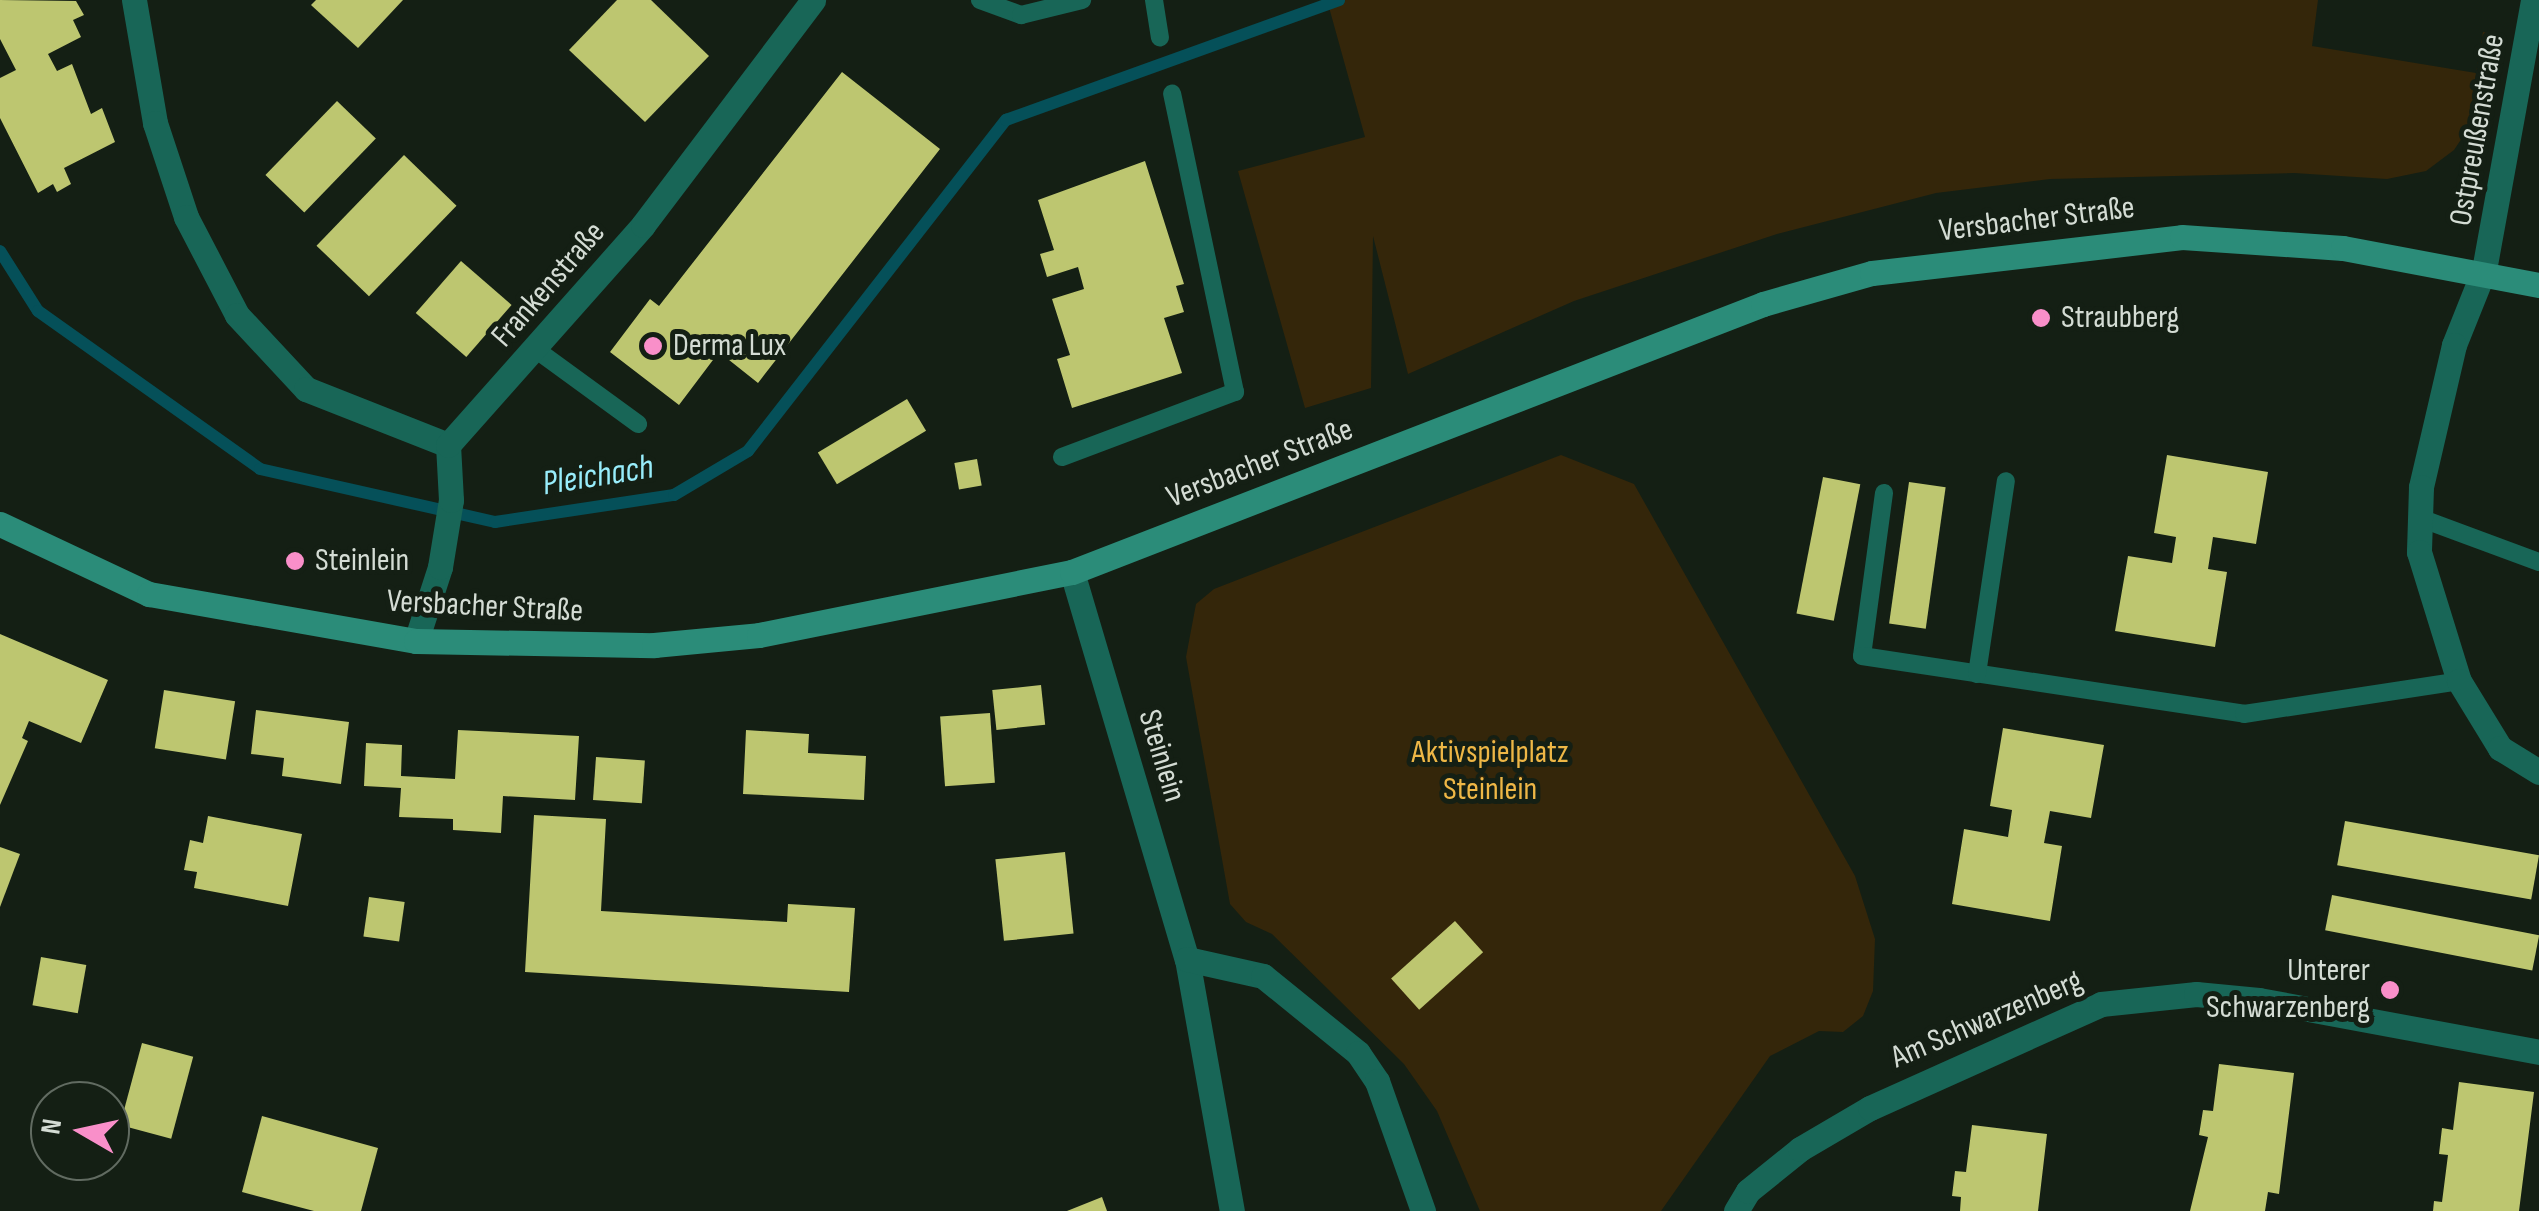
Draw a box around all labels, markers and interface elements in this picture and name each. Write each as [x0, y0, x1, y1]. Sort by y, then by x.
street label: Ostpreußenstraße [2442, 31, 2514, 229]
street label: Versbacher Straße [1937, 189, 2137, 251]
street label: Frankenstraße [484, 214, 614, 356]
place label: Straubberg [2061, 299, 2179, 337]
marker: Straubberg [2030, 307, 2052, 329]
place label: Derma Lux [673, 327, 786, 365]
marker: Derma Lux [642, 335, 664, 357]
street label: Versbacher Straße [1161, 411, 1359, 517]
water label: Pleichach [540, 447, 656, 505]
place label: Steinlein [315, 542, 409, 580]
marker: Steinlein [284, 550, 306, 572]
street label: Versbacher Straße [386, 583, 584, 631]
street label: Steinlein [1129, 705, 1193, 807]
park label: Aktivspielplatz Steinlein [1412, 735, 1568, 810]
place label: Unterer Schwarzenberg [2206, 953, 2370, 1028]
street label: Am Schwarzenberg [1886, 962, 2088, 1078]
marker: Unterer Schwarzenberg [2379, 979, 2401, 1001]
north arrow [30, 1081, 130, 1181]
text: N [34, 1117, 69, 1137]

